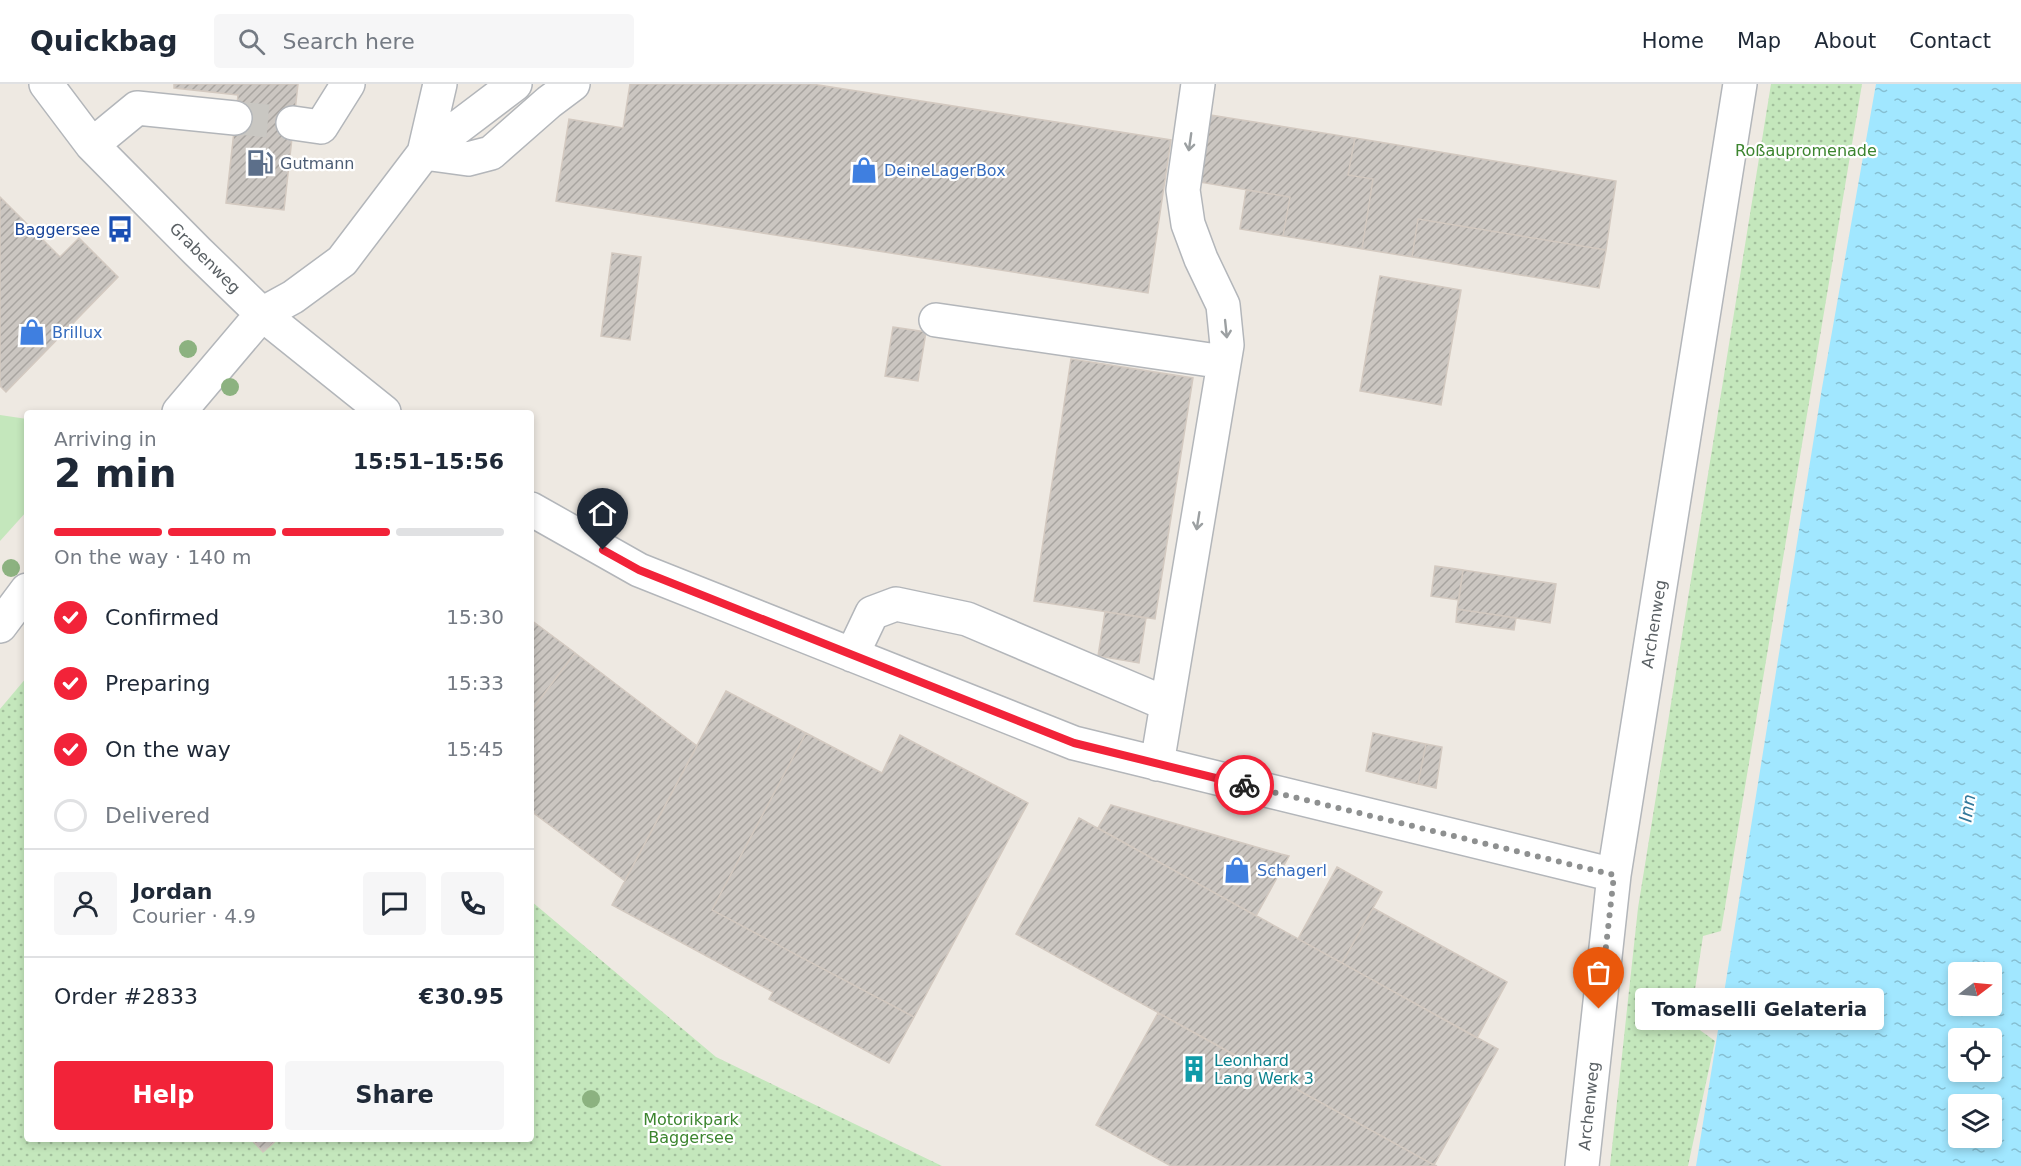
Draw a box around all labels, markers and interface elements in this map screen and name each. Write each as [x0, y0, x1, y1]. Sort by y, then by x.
search box [214, 14, 634, 68]
text: Quickbag [30, 25, 178, 58]
icon: search [235, 25, 268, 58]
text: Search here [283, 29, 415, 54]
text: Home [1642, 29, 1704, 53]
text: Map [1737, 29, 1781, 53]
text: About [1814, 29, 1876, 53]
text: Contact [1909, 29, 1991, 53]
one-way arrow [1185, 132, 1196, 151]
park label: Roßaupromenade [1735, 141, 1877, 160]
fuel station icon: Gutmann [245, 148, 275, 178]
place label: Gutmann [280, 154, 354, 173]
shop icon: DeineLagerBox [849, 155, 879, 185]
place label: DeineLagerBox [884, 161, 1006, 180]
bus stop icon: Baggersee [105, 214, 135, 244]
street label: Grabenweg [166, 219, 244, 297]
place label: Baggersee [14, 220, 100, 239]
shop icon: Brillux [17, 317, 47, 347]
one-way arrow [1221, 318, 1232, 338]
place label: Brillux [52, 323, 103, 342]
text: Arriving in [54, 427, 157, 451]
text: 15:51–15:56 [353, 449, 504, 474]
text: 2 min [54, 451, 176, 496]
pin [577, 488, 628, 550]
icon: home [586, 497, 619, 530]
one-way arrow [1192, 511, 1203, 530]
text: On the way · 140 m [54, 545, 252, 569]
street label: Archenweg [1638, 578, 1670, 670]
icon: check [54, 601, 87, 634]
text: Confirmed [105, 605, 219, 630]
text: 15:30 [446, 605, 504, 629]
icon: check [54, 667, 87, 700]
text: Preparing [105, 671, 211, 696]
text: 15:33 [446, 671, 504, 695]
icon: check [54, 733, 87, 766]
text: On the way [105, 737, 231, 762]
text: 15:45 [446, 737, 504, 761]
courier [1214, 755, 1274, 815]
icon: bike [1228, 769, 1261, 802]
water label: Inn [1954, 792, 1980, 824]
text: Delivered [105, 803, 210, 828]
shop icon: Schagerl [1222, 855, 1252, 885]
place label: Schagerl [1257, 861, 1327, 880]
button: person [54, 872, 117, 935]
button: chat [363, 872, 426, 935]
button: phone [441, 872, 504, 935]
text: Jordan [132, 879, 212, 904]
text: Courier · 4.9 [132, 904, 256, 928]
pin [1573, 947, 1624, 1009]
icon: bag [1582, 956, 1615, 989]
north arrow [1948, 962, 2002, 1016]
map controls [1948, 962, 2002, 1148]
text: Order #2833 [54, 984, 198, 1009]
text: €30.95 [419, 984, 504, 1009]
callout: Tomaselli Gelateria [1635, 988, 1884, 1030]
text: Tomaselli Gelateria [1652, 997, 1867, 1021]
button: locate [1948, 1028, 2002, 1082]
place label: Leonhard Lang Werk 3 [1214, 1051, 1314, 1088]
building icon: Leonhard Lang Werk 3 [1179, 1054, 1209, 1084]
button: Help [54, 1061, 273, 1130]
button: Share [285, 1061, 504, 1130]
street label: Archenweg [1575, 1061, 1603, 1151]
button: layers [1948, 1094, 2002, 1148]
park label: Motorikpark Baggersee [643, 1110, 740, 1147]

